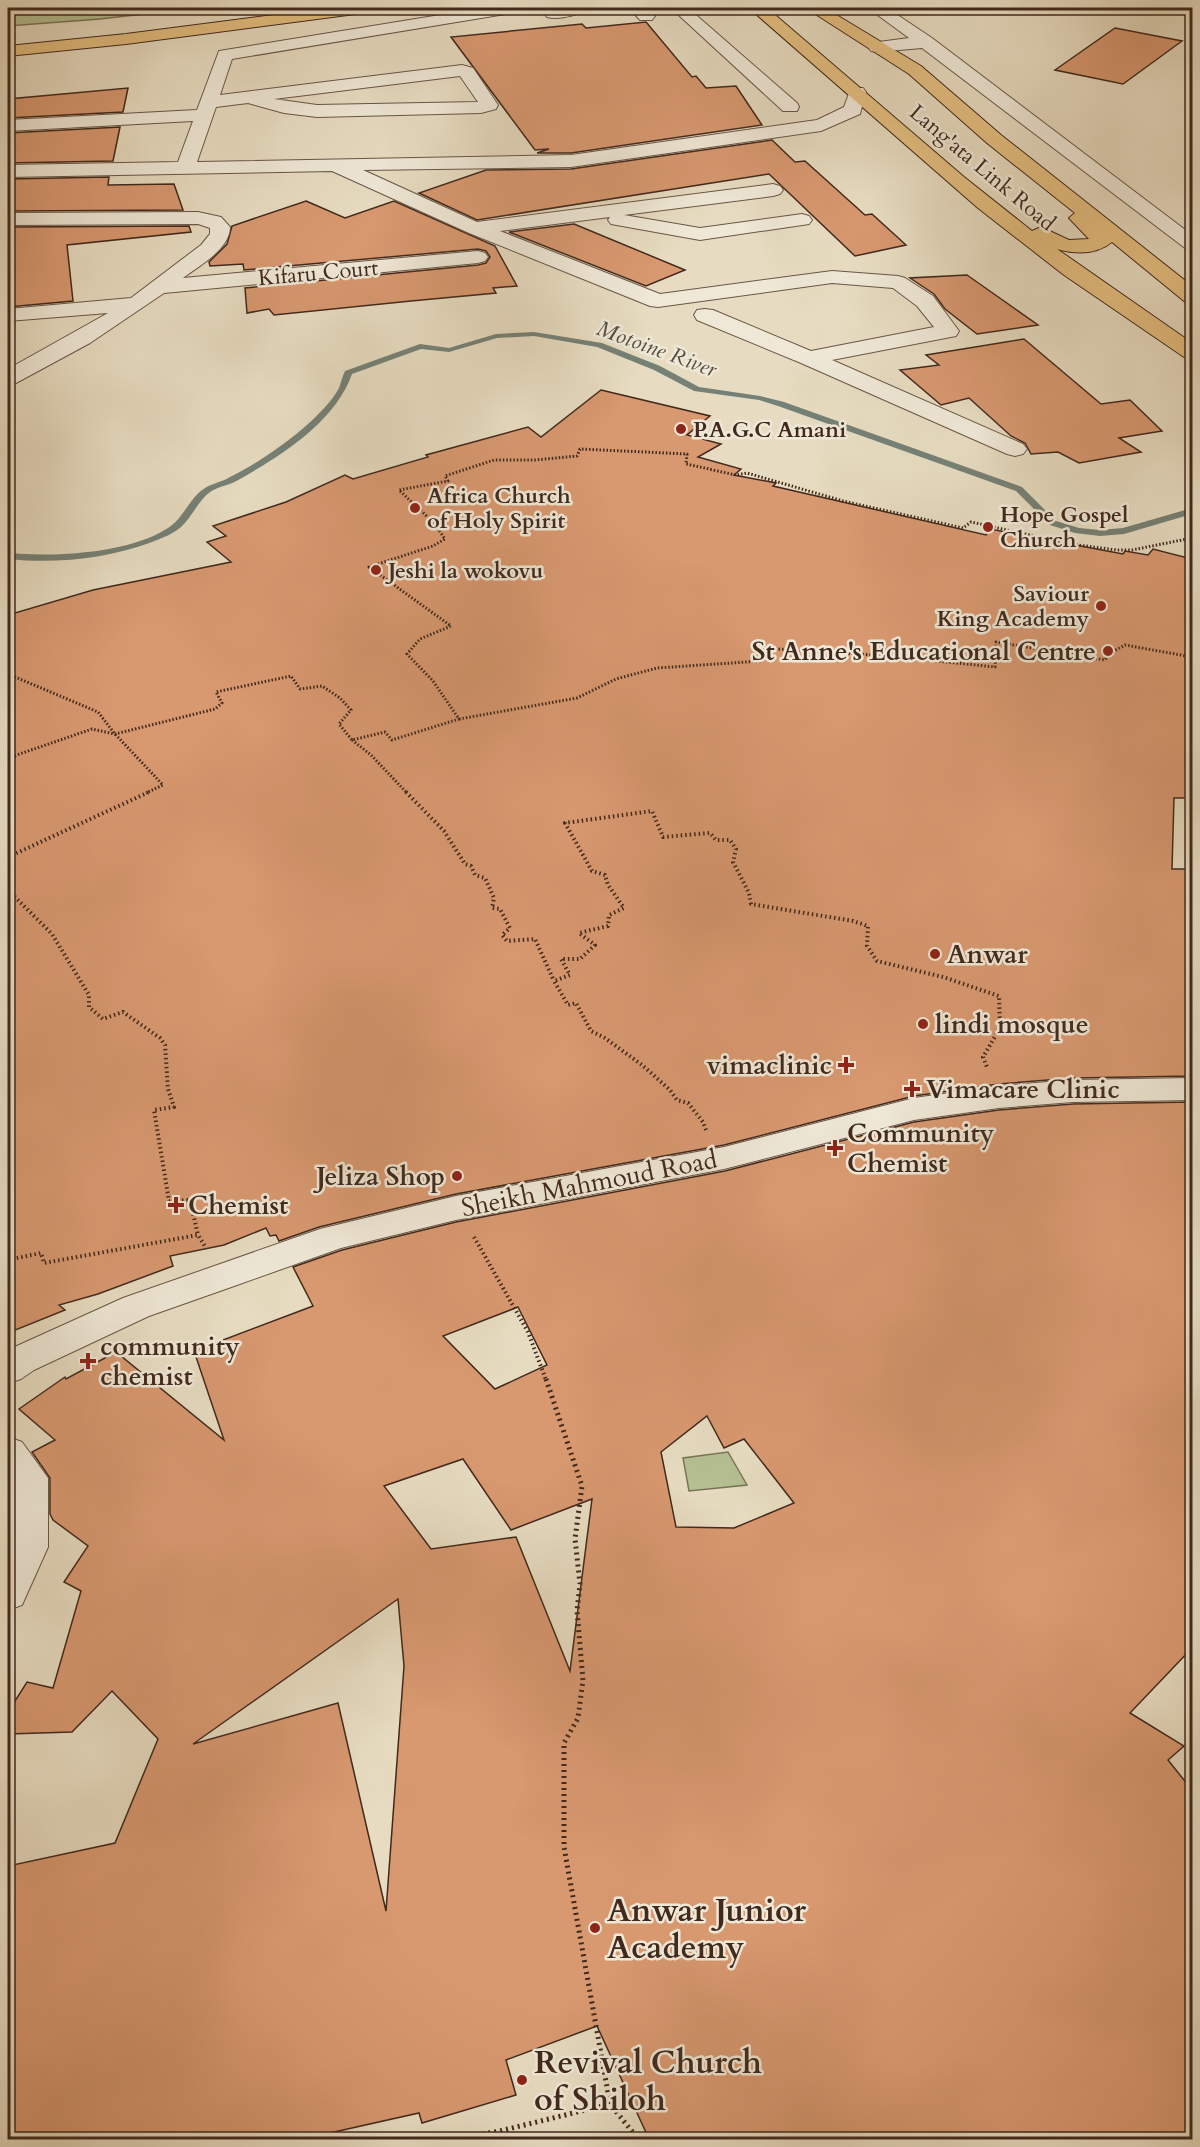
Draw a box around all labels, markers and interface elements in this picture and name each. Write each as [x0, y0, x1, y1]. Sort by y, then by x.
street label: Lang'ata Link Road [903, 98, 1062, 238]
street label: Kifaru Court [257, 253, 379, 293]
water label: Motoine River [592, 313, 722, 385]
place label: P.A.G.C Amani [693, 415, 846, 445]
marker: P.A.G.C Amani [674, 422, 688, 436]
place label: Africa Church of Holy Spirit [427, 481, 571, 536]
place label: Hope Gospel Church [1000, 500, 1129, 555]
marker: Africa Church of Holy Spirit [408, 501, 422, 515]
marker: Hope Gospel Church [981, 520, 995, 534]
place label: Jeshi la wokovu [385, 556, 543, 586]
marker: Jeshi la wokovu [369, 563, 383, 577]
place label: Saviour King Academy [937, 579, 1089, 634]
marker: Saviour King Academy [1094, 599, 1108, 613]
place label: St Anne's Educational Centre [752, 634, 1096, 669]
marker: St Anne's Educational Centre [1101, 644, 1115, 658]
place label: Anwar [947, 937, 1028, 972]
marker: Anwar [928, 947, 942, 961]
place label: lindi mosque [935, 1007, 1089, 1042]
marker: lindi mosque [916, 1017, 930, 1031]
place label: vimaclinic [707, 1048, 832, 1083]
marker: vimaclinic [837, 1056, 855, 1074]
place label: Vimacare Clinic [926, 1072, 1120, 1107]
marker: Vimacare Clinic [903, 1080, 921, 1098]
place label: Community Chemist [847, 1116, 995, 1181]
street label: Sheikh Mahmoud Road [458, 1141, 720, 1225]
marker: Community Chemist [828, 1141, 842, 1155]
place label: Jeliza Shop [312, 1159, 445, 1194]
marker: Jeliza Shop [450, 1169, 464, 1183]
place label: Chemist [188, 1188, 288, 1223]
marker: Chemist [169, 1198, 183, 1212]
place label: community chemist [100, 1329, 240, 1394]
marker: community chemist [81, 1354, 95, 1368]
place label: Anwar Junior Academy [607, 1889, 806, 1970]
marker: Anwar Junior Academy [588, 1921, 602, 1935]
place label: Revival Church of Shiloh [534, 2041, 762, 2122]
marker: Revival Church of Shiloh [515, 2073, 529, 2087]

